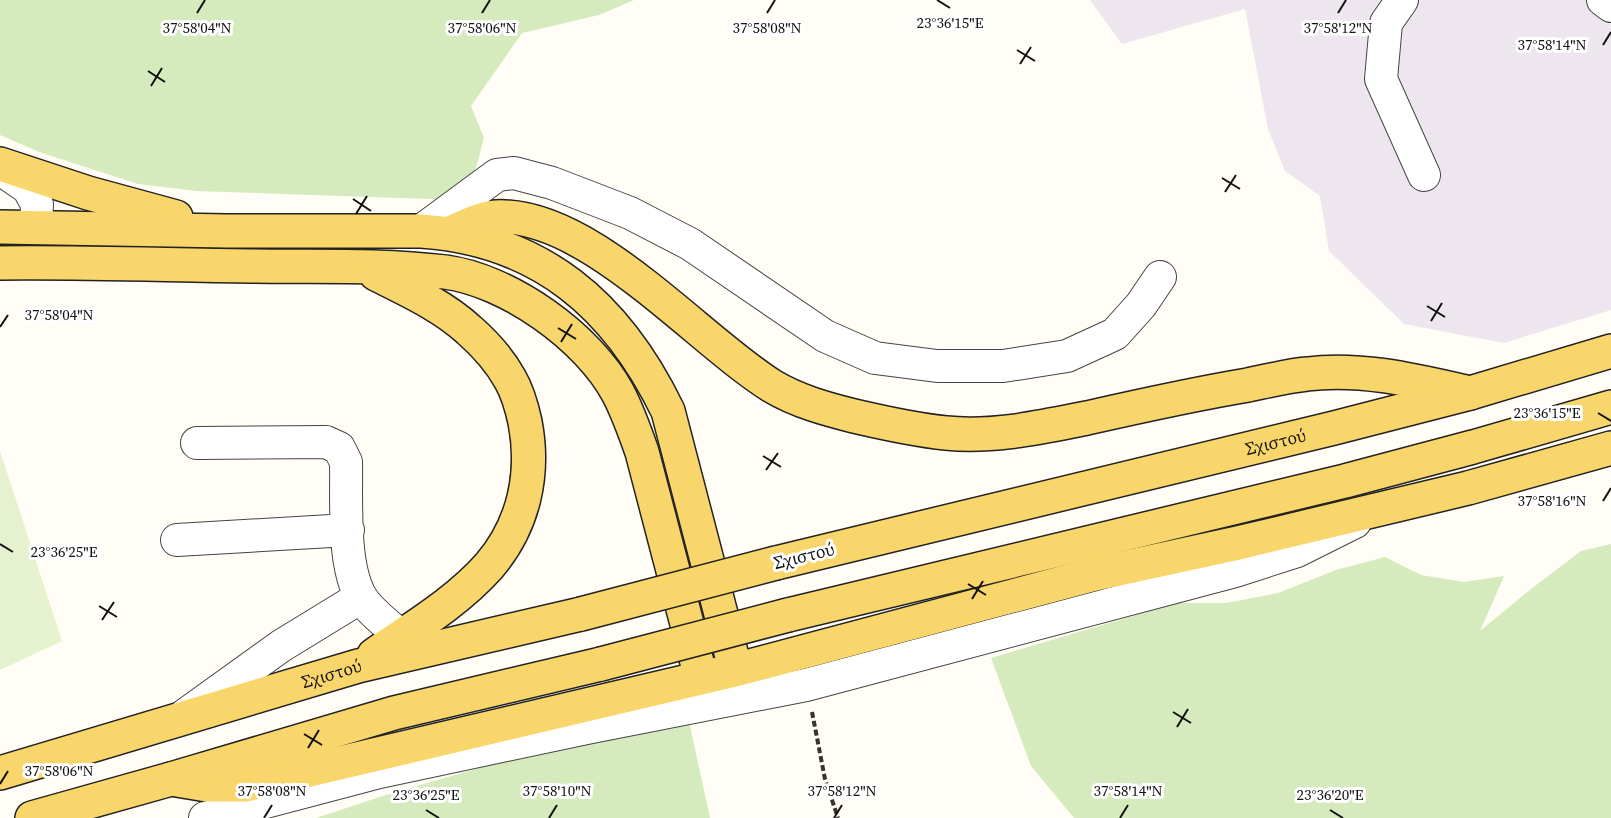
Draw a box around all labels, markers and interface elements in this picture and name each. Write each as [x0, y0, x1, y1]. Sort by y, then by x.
text: 23°36'15"E [916, 12, 984, 33]
text: 37°58'04"N [162, 17, 232, 38]
text: 37°58'06"N [447, 17, 517, 38]
text: 37°58'08"N [732, 17, 802, 38]
text: 37°58'12"N [1303, 17, 1373, 38]
text: 37°58'14"N [1517, 34, 1587, 55]
text: 37°58'04"N [24, 304, 94, 325]
text: 23°36'15"E [1513, 402, 1581, 423]
street label: Σχιστού [1243, 422, 1308, 461]
text: 37°58'16"N [1517, 490, 1587, 511]
street label: Σχιστού [771, 536, 837, 575]
text: 23°36'25"E [30, 541, 98, 562]
street label: Σχιστού [298, 653, 364, 694]
text: 37°58'06"N [24, 760, 94, 781]
text: 37°58'08"N [237, 780, 307, 801]
text: 37°58'10"N [522, 780, 592, 801]
text: 37°58'12"N [807, 780, 877, 801]
text: 37°58'14"N [1093, 780, 1163, 801]
text: 23°36'25"E [392, 784, 460, 805]
text: 23°36'20"E [1296, 784, 1364, 805]

